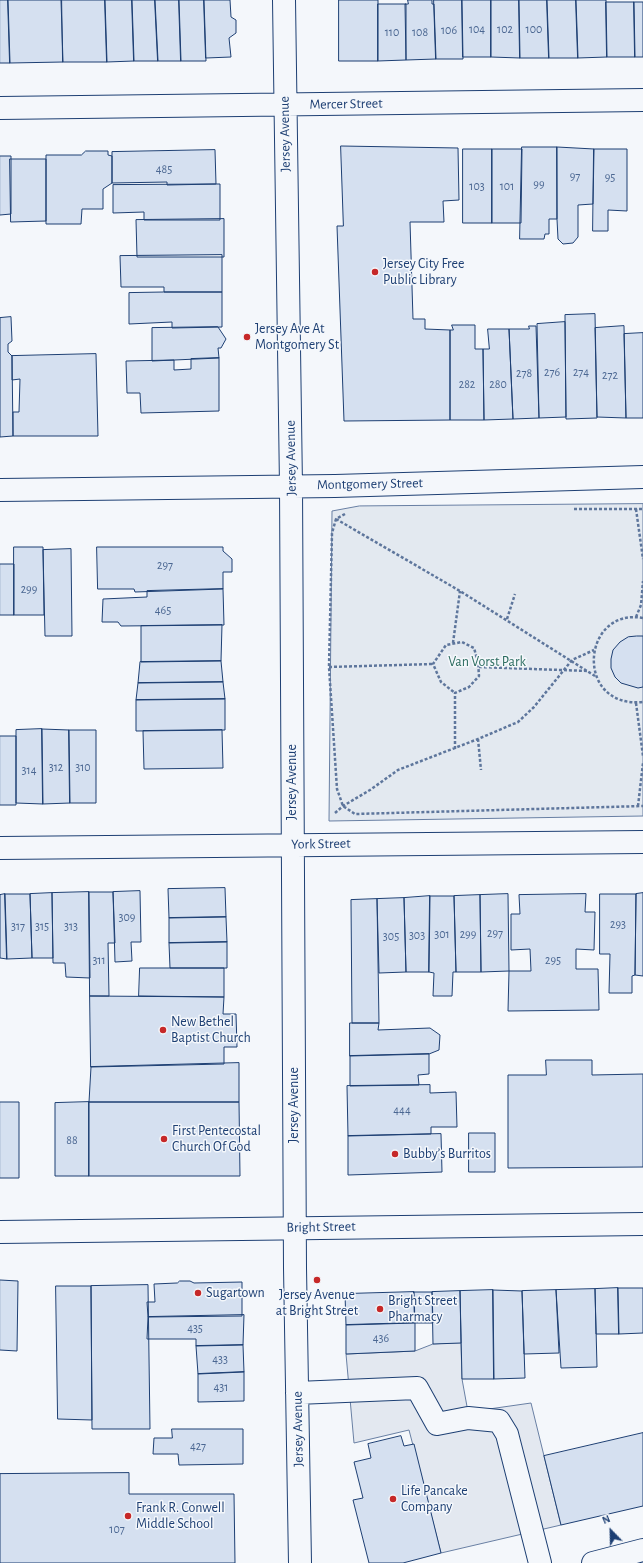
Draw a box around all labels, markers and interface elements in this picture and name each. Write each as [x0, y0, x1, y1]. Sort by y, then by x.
house number: 104 [469, 22, 485, 36]
house number: 102 [497, 22, 513, 36]
house number: 100 [526, 22, 542, 36]
house number: 106 [441, 23, 457, 37]
house number: 110 [385, 25, 399, 39]
house number: 108 [412, 25, 428, 39]
street label: Mercer Street [309, 95, 383, 113]
street label: Jersey Avenue [276, 96, 294, 172]
house number: 485 [156, 162, 172, 176]
house number: 97 [570, 169, 580, 183]
house number: 95 [605, 170, 615, 184]
house number: 99 [533, 177, 545, 191]
house number: 103 [469, 179, 485, 193]
house number: 101 [500, 179, 514, 193]
place label: Jersey City Free Public Library [383, 256, 464, 288]
marker: Jersey City Free Public Library [370, 267, 380, 277]
place label: Jersey Ave At Montgomery St [255, 321, 339, 354]
marker: Jersey Ave At Montgomery St [242, 332, 252, 342]
house number: 276 [544, 365, 560, 379]
house number: 274 [573, 365, 589, 379]
house number: 278 [516, 366, 532, 380]
house number: 272 [602, 368, 618, 382]
house number: 282 [459, 377, 475, 391]
house number: 280 [489, 377, 507, 391]
street label: Jersey Avenue [282, 420, 300, 496]
street label: Montgomery Street [317, 475, 423, 493]
house number: 297 [157, 558, 173, 572]
house number: 299 [21, 582, 37, 596]
house number: 465 [155, 603, 171, 617]
park label: Van Vorst Park [448, 654, 526, 670]
street label: Jersey Avenue [284, 744, 300, 820]
house number: 312 [49, 760, 63, 774]
house number: 310 [75, 760, 91, 774]
house number: 314 [22, 763, 36, 777]
street label: York Street [291, 835, 351, 853]
house number: 309 [119, 910, 135, 924]
house number: 293 [610, 917, 626, 931]
house number: 317 [11, 919, 25, 933]
house number: 315 [35, 919, 49, 933]
house number: 313 [64, 919, 78, 933]
house number: 297 [487, 926, 503, 940]
house number: 301 [434, 927, 450, 941]
house number: 299 [460, 927, 476, 941]
house number: 303 [409, 928, 425, 942]
house number: 305 [383, 929, 399, 943]
house number: 311 [92, 953, 106, 967]
house number: 295 [545, 953, 561, 967]
place label: New Bethel Baptist Church [171, 1014, 251, 1046]
marker: New Bethel Baptist Church [158, 1025, 168, 1035]
street label: Jersey Avenue [286, 1067, 302, 1143]
house number: 444 [393, 1103, 411, 1117]
place label: First Pentecostal Church Of God [172, 1123, 261, 1156]
house number: 88 [66, 1133, 78, 1147]
marker: First Pentecostal Church Of God [159, 1134, 169, 1144]
place label: Bubby’s Burritos [403, 1146, 491, 1162]
marker: Bubby’s Burritos [390, 1149, 400, 1159]
street label: Bright Street [286, 1218, 356, 1236]
marker: Jersey Avenue at Bright Street [312, 1275, 322, 1285]
place label: Sugartown [206, 1285, 265, 1301]
place label: Jersey Avenue at Bright Street [276, 1287, 358, 1320]
marker: Sugartown [193, 1288, 203, 1298]
place label: Bright Street Pharmacy [388, 1293, 457, 1326]
marker: Bright Street Pharmacy [375, 1304, 385, 1314]
house number: 435 [187, 1321, 203, 1335]
house number: 436 [373, 1331, 389, 1345]
house number: 433 [212, 1352, 228, 1366]
house number: 431 [214, 1380, 228, 1394]
street label: Jersey Avenue [289, 1391, 307, 1467]
house number: 427 [190, 1439, 206, 1453]
place label: Life Pancake Company [401, 1483, 468, 1516]
marker: Life Pancake Company [388, 1494, 398, 1504]
place label: Frank R. Conwell Middle School [136, 1500, 225, 1532]
marker: Frank R. Conwell Middle School [123, 1511, 133, 1521]
north arrow [591, 1511, 631, 1551]
text: N [600, 1513, 612, 1526]
house number: 107 [109, 1522, 125, 1536]

